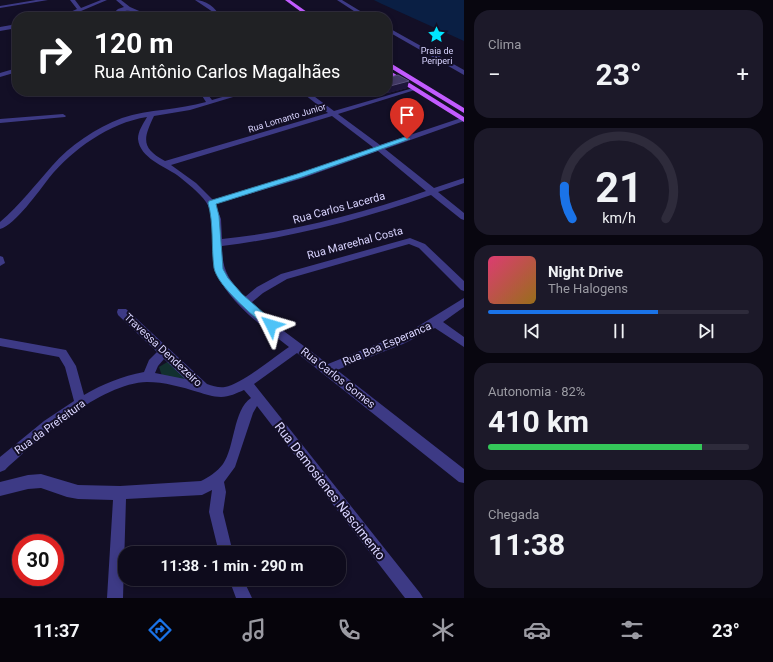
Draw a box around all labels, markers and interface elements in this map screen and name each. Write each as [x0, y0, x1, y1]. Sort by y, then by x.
place icon: Praia de Periperi [427, 24, 447, 44]
text: 120 m [94, 27, 173, 60]
icon: right [28, 28, 80, 80]
text: Clima [488, 37, 521, 52]
place label: Praia de Periperi [421, 46, 454, 66]
text: 23° [595, 57, 642, 92]
text: Rua Antônio Carlos Magalhães [94, 61, 340, 82]
text: − [488, 62, 501, 87]
text: + [737, 62, 749, 87]
pin [390, 98, 424, 139]
street label: Rua Lomanto Junior [247, 101, 327, 135]
icon: arrive [396, 104, 418, 126]
text: 21 [595, 163, 642, 212]
street label: Rua Carlos Lacerda [291, 189, 387, 227]
text: km/h [602, 210, 635, 226]
street label: Rua Mareehal Costa [306, 224, 404, 262]
text: Night Drive [548, 263, 623, 281]
text: The Halogens [548, 281, 628, 296]
position arrow [250, 304, 292, 346]
street label: Travessa Dendezeiro [121, 311, 205, 389]
street label: Rua Boa Esperanca [341, 320, 433, 368]
icon: previous [521, 320, 543, 342]
icon: pause [608, 320, 630, 342]
icon: next [695, 320, 717, 342]
street label: Rua Carlos Gomes [298, 345, 378, 411]
text: Autonomia · 82% [488, 384, 585, 399]
street label: Rua da Prefeitura [12, 397, 88, 457]
text: 410 km [488, 404, 589, 439]
street label: Rua Demosienes Nascimento [272, 419, 388, 563]
text: Chegada [488, 507, 539, 522]
text: 11:38 [488, 527, 565, 562]
speed limit sign: 30 [12, 534, 64, 586]
text: 11:38 · 1 min · 290 m [161, 557, 303, 575]
icon: directions [146, 616, 174, 644]
icon: music [240, 616, 268, 644]
icon: phone [335, 616, 363, 644]
icon: climate [429, 616, 457, 644]
icon: car [523, 616, 551, 644]
icon: filters [618, 616, 646, 644]
text: 11:37 [33, 620, 80, 641]
text: 23° [712, 620, 740, 641]

